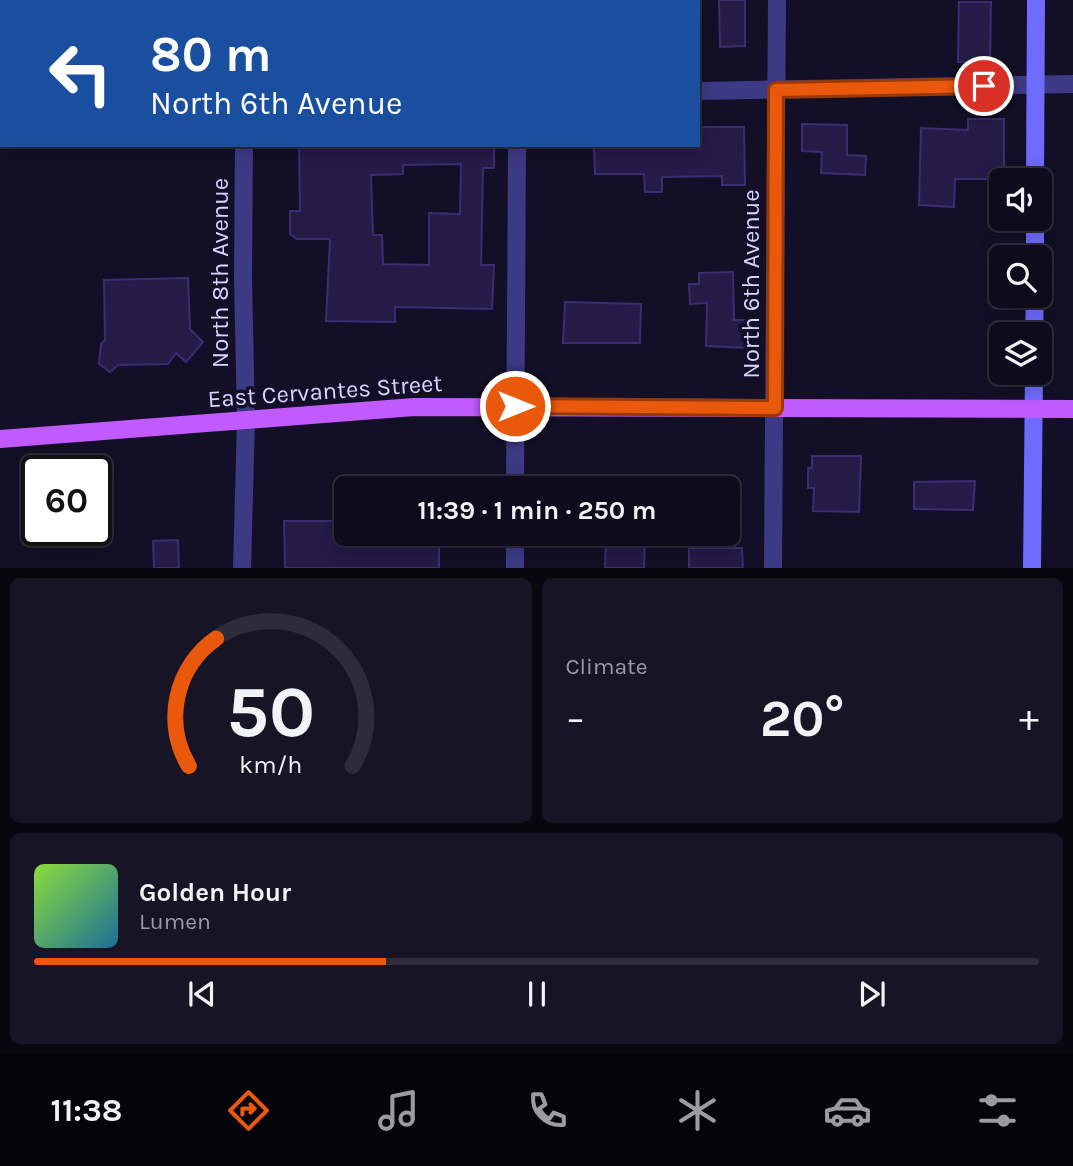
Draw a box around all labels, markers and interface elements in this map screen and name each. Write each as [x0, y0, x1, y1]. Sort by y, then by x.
text: 80 m [150, 26, 272, 83]
icon: left [35, 28, 126, 119]
pin [954, 56, 1014, 116]
icon: arrive [965, 67, 1003, 105]
text: North 6th Avenue [150, 85, 402, 122]
map controls [989, 168, 1052, 385]
button: sound [989, 168, 1052, 231]
street label: North 8th Avenue [206, 178, 234, 368]
street label: North 6th Avenue [737, 189, 765, 379]
button: search [989, 245, 1052, 308]
button: layers [989, 322, 1052, 385]
street label: East Cervantes Street [207, 369, 443, 413]
position arrow [478, 369, 552, 443]
speed limit sign: 60 [21, 455, 112, 546]
text: 11:39 · 1 min · 250 m [418, 495, 656, 526]
text: Climate [566, 653, 648, 680]
text: 50 [227, 670, 315, 755]
text: 20° [760, 688, 845, 749]
text: − [566, 696, 585, 741]
text: + [1019, 696, 1039, 741]
text: km/h [239, 750, 302, 779]
text: Golden Hour [139, 877, 291, 908]
text: Lumen [139, 908, 211, 935]
icon: previous [183, 975, 221, 1013]
icon: pause [518, 975, 556, 1013]
icon: next [853, 975, 891, 1013]
icon: directions [224, 1086, 273, 1135]
icon: music [374, 1086, 423, 1135]
icon: phone [523, 1086, 572, 1135]
icon: climate [673, 1086, 722, 1135]
icon: car [823, 1086, 872, 1135]
icon: filters [973, 1086, 1022, 1135]
text: 11:38 [50, 1092, 123, 1129]

